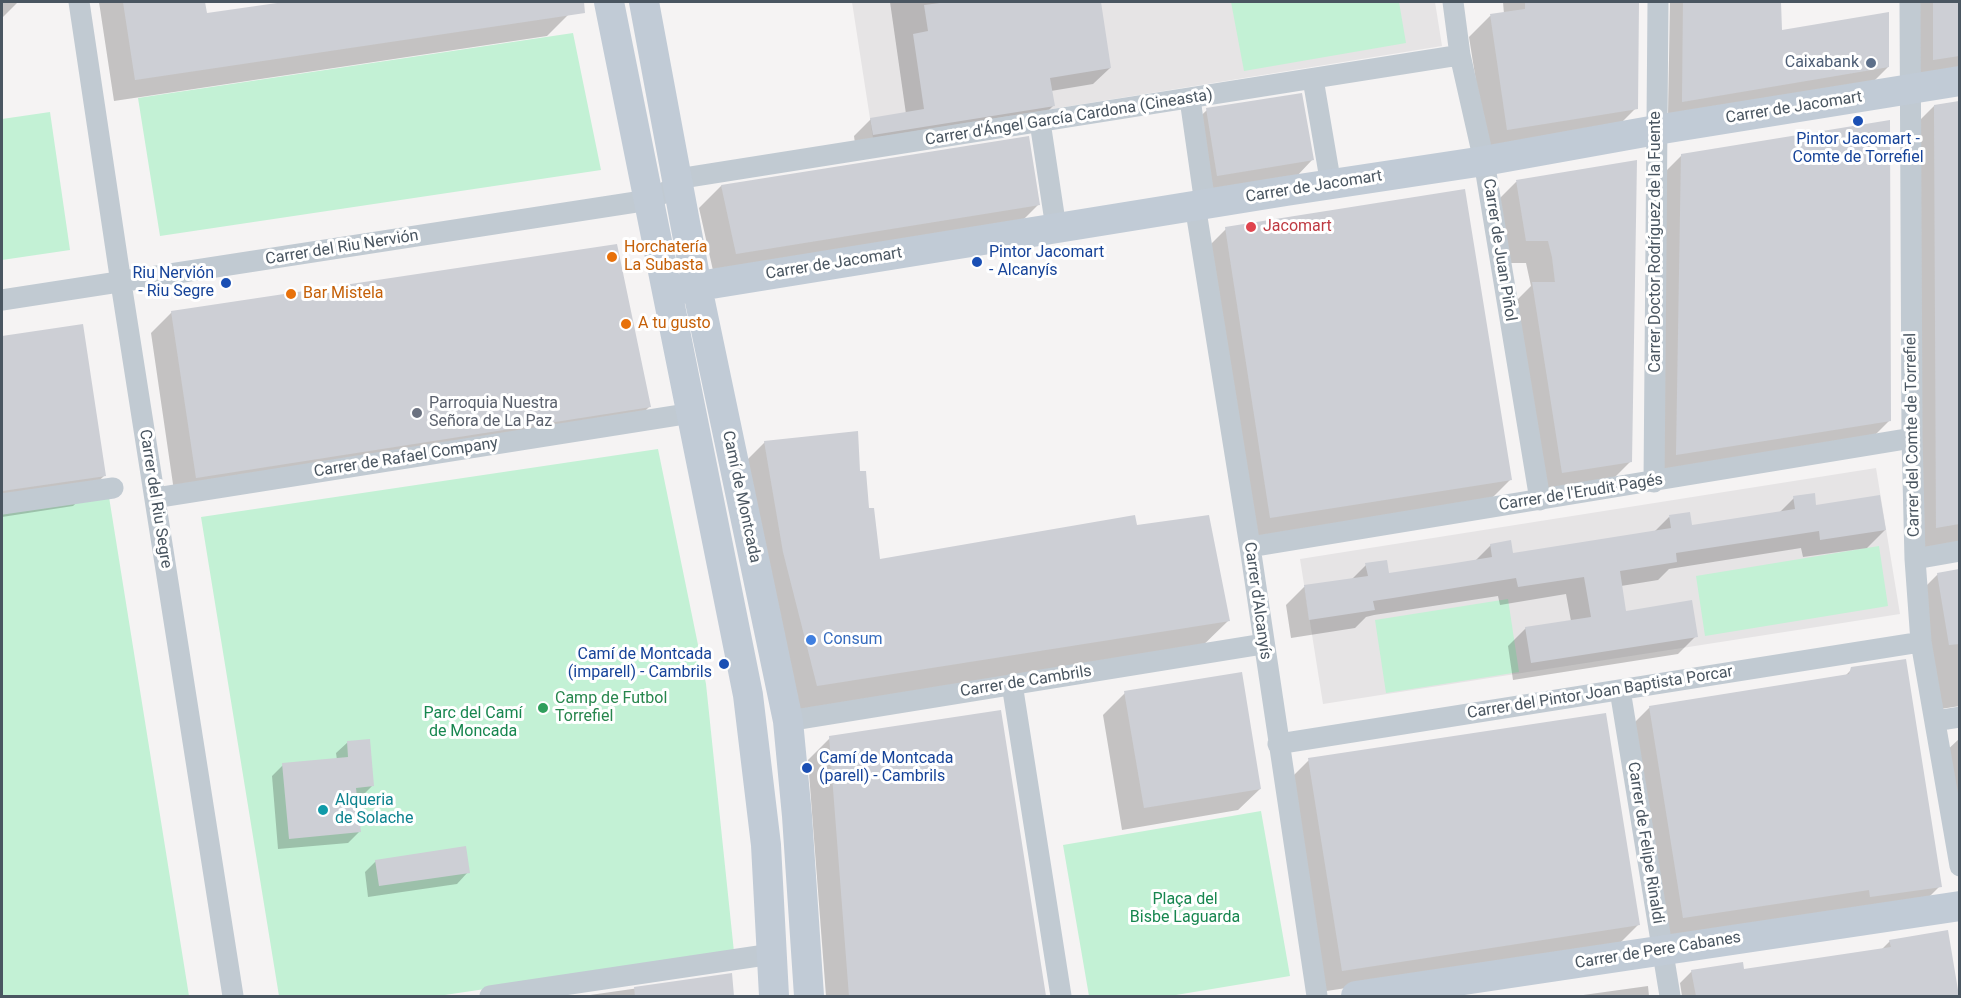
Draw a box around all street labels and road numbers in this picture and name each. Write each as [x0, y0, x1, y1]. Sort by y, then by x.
street label: Carrer d'Ángel García Cardona (Cineasta) [924, 86, 1214, 150]
street label: Carrer de Jacomart [1724, 88, 1864, 128]
street label: Carrer Doctor Rodríguez de la Fuente [1646, 111, 1666, 373]
street label: Carrer de Jacomart [1244, 167, 1384, 207]
street label: Carrer de Juan Piñol [1478, 177, 1520, 323]
street label: Carrer del Riu Nervión [264, 226, 420, 270]
street label: Carrer de Jacomart [764, 244, 904, 284]
street label: Carrer del Comte de Torrefiel [1902, 333, 1924, 537]
street label: Carrer del Riu Segre [135, 428, 175, 570]
street label: Camí de Montcada [718, 429, 764, 565]
street label: Carrer de Rafael Company [313, 434, 499, 482]
street label: Carrer de l'Erudit Pagés [1498, 471, 1664, 515]
street label: Carrer d'Alcanyís [1239, 541, 1275, 661]
street label: Carrer de Cambrils [959, 662, 1093, 702]
street label: Carrer del Pintor Joan Baptista Porcar [1466, 662, 1734, 724]
street label: Carrer de Felipe Rinaldi [1623, 761, 1667, 925]
street label: Carrer de Pere Cabanes [1574, 928, 1742, 974]

